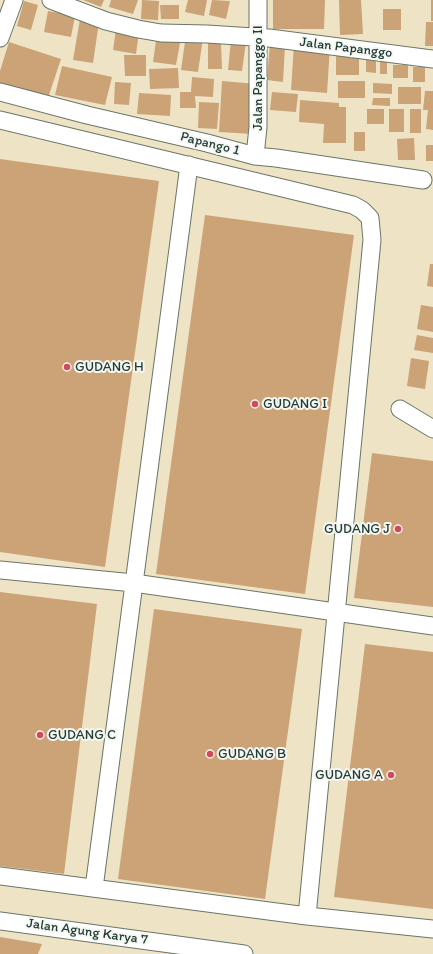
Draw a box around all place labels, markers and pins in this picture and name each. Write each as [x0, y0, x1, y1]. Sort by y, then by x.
place label: GUDANG H [75, 359, 144, 375]
marker: GUDANG H [62, 362, 72, 372]
place label: GUDANG I [263, 396, 327, 412]
marker: GUDANG I [250, 399, 260, 409]
place label: GUDANG J [324, 521, 390, 537]
marker: GUDANG J [393, 524, 403, 534]
place label: GUDANG C [48, 727, 116, 743]
marker: GUDANG C [35, 730, 45, 740]
place label: GUDANG B [218, 746, 286, 762]
marker: GUDANG B [205, 749, 215, 759]
place label: GUDANG A [315, 767, 383, 783]
marker: GUDANG A [386, 770, 396, 780]

